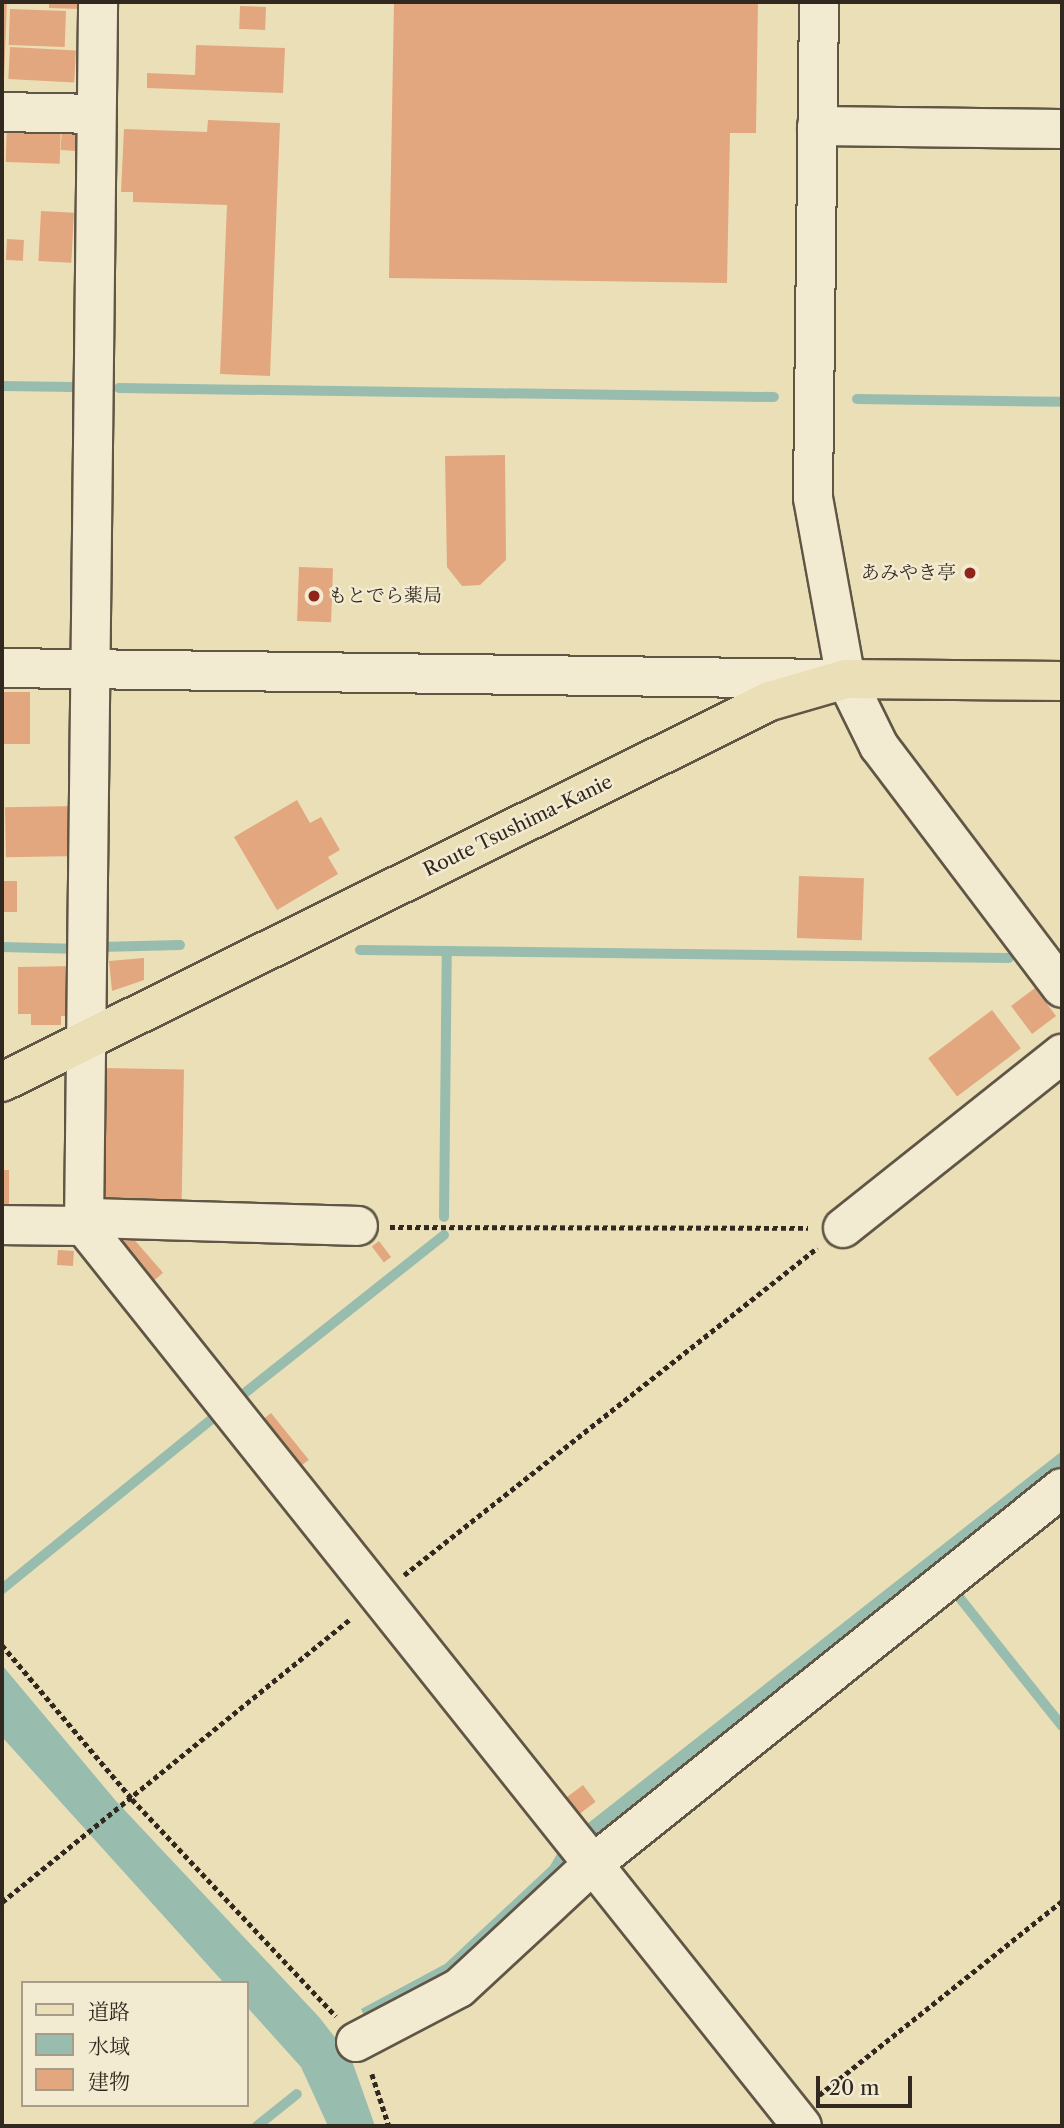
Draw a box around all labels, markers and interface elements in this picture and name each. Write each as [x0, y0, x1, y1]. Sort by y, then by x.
place label: あみやき亭 [861, 562, 956, 584]
marker: あみやき亭 [962, 565, 978, 581]
place label: もとでら薬局 [328, 585, 442, 607]
marker: もとでら薬局 [306, 588, 322, 604]
street label: Route Tsushima-Kanie [420, 770, 616, 882]
legend [21, 1981, 248, 2107]
text: 道路 [88, 1999, 130, 2024]
text: 水域 [88, 2034, 130, 2059]
scale bar [819, 2062, 915, 2106]
text: 建物 [88, 2069, 130, 2094]
text: 20 m [829, 2075, 880, 2100]

